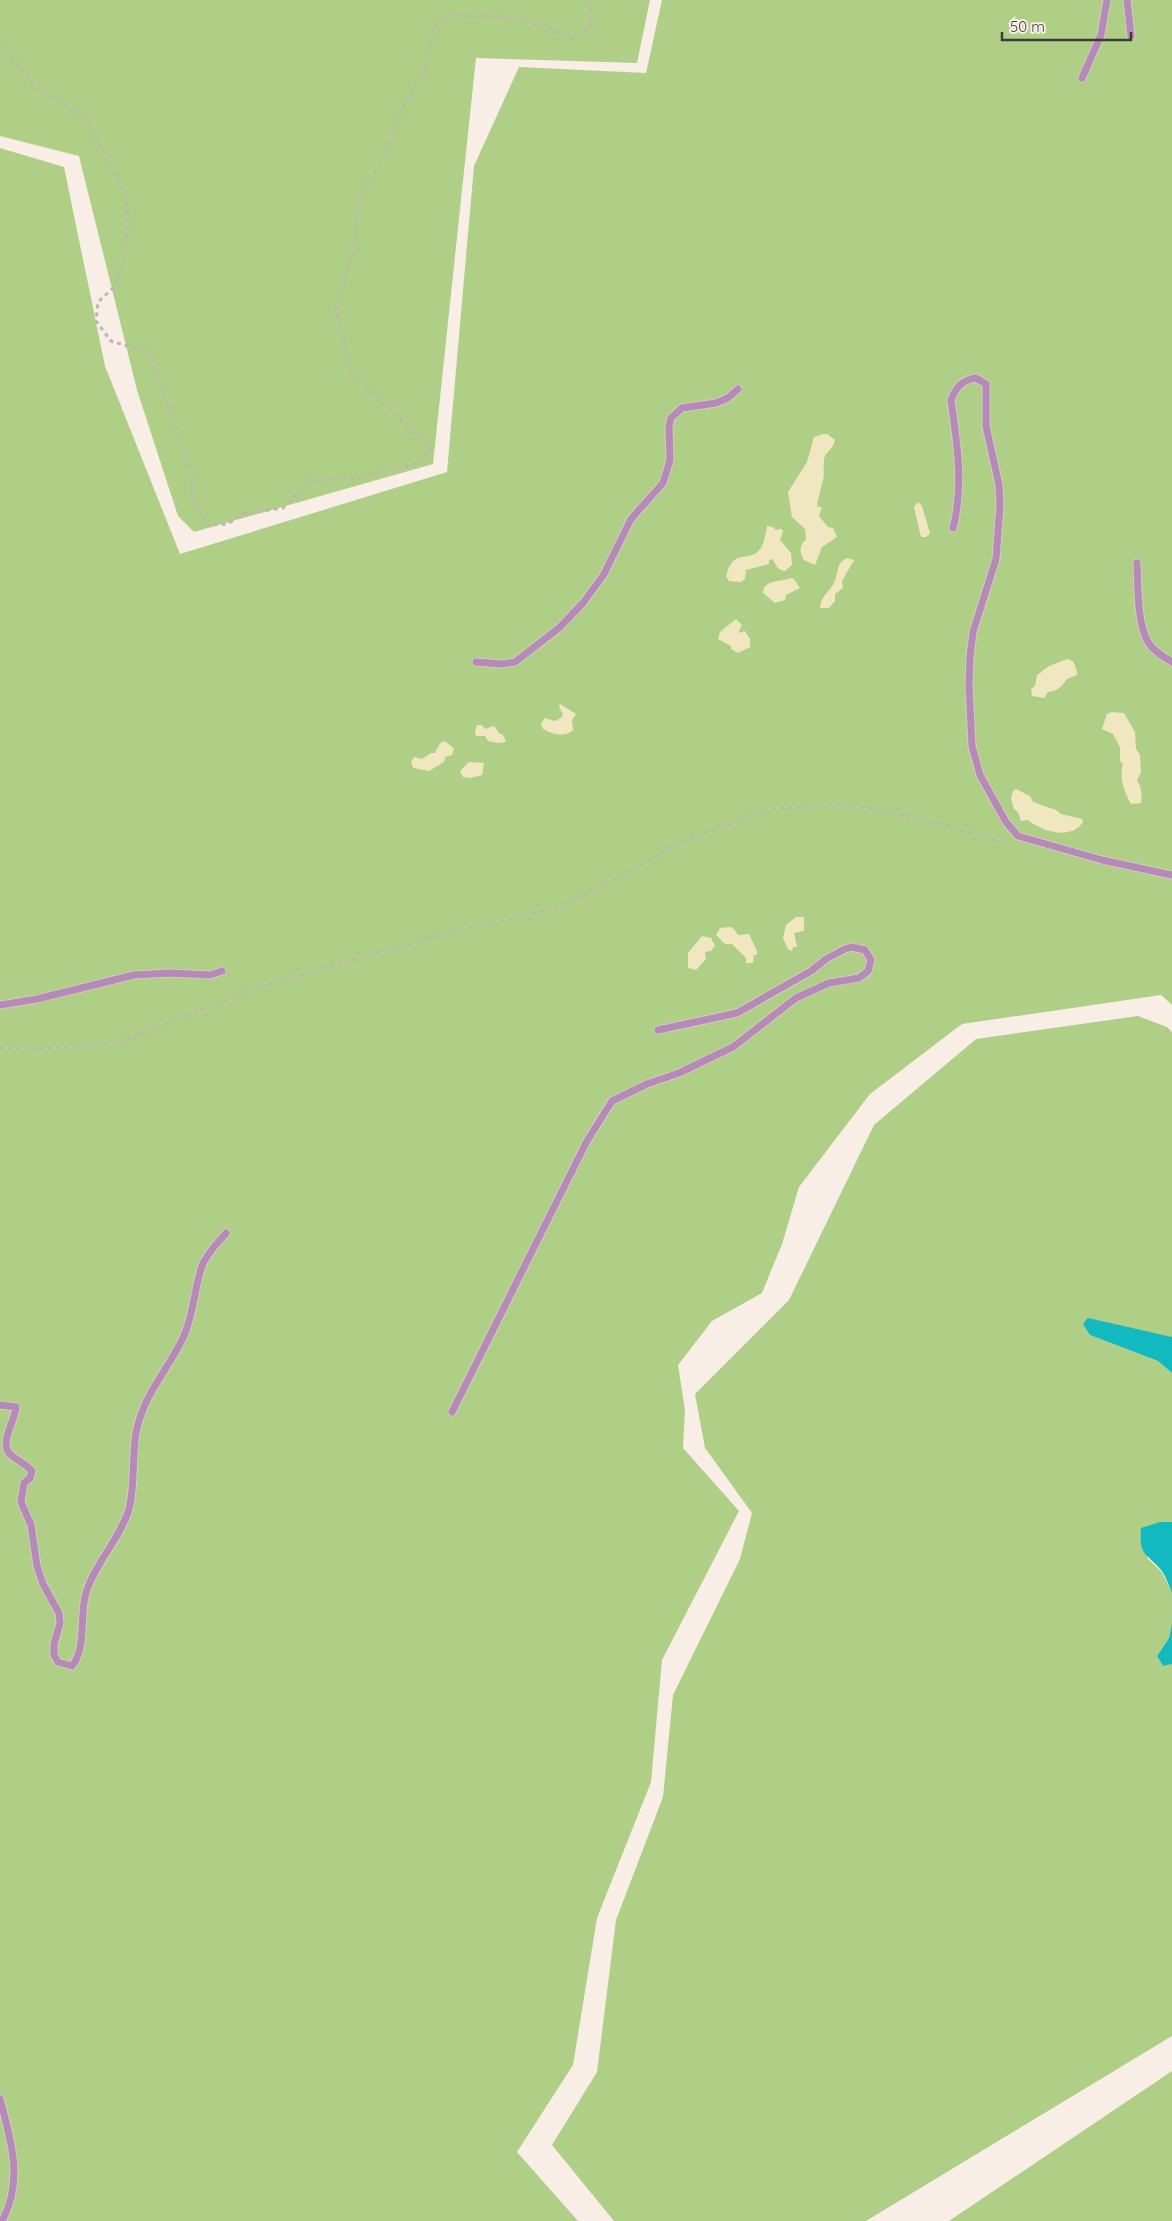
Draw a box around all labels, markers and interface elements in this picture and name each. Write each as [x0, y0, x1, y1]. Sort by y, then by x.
scale bar [1002, 10, 1131, 42]
text: 50 m [1010, 17, 1045, 36]

